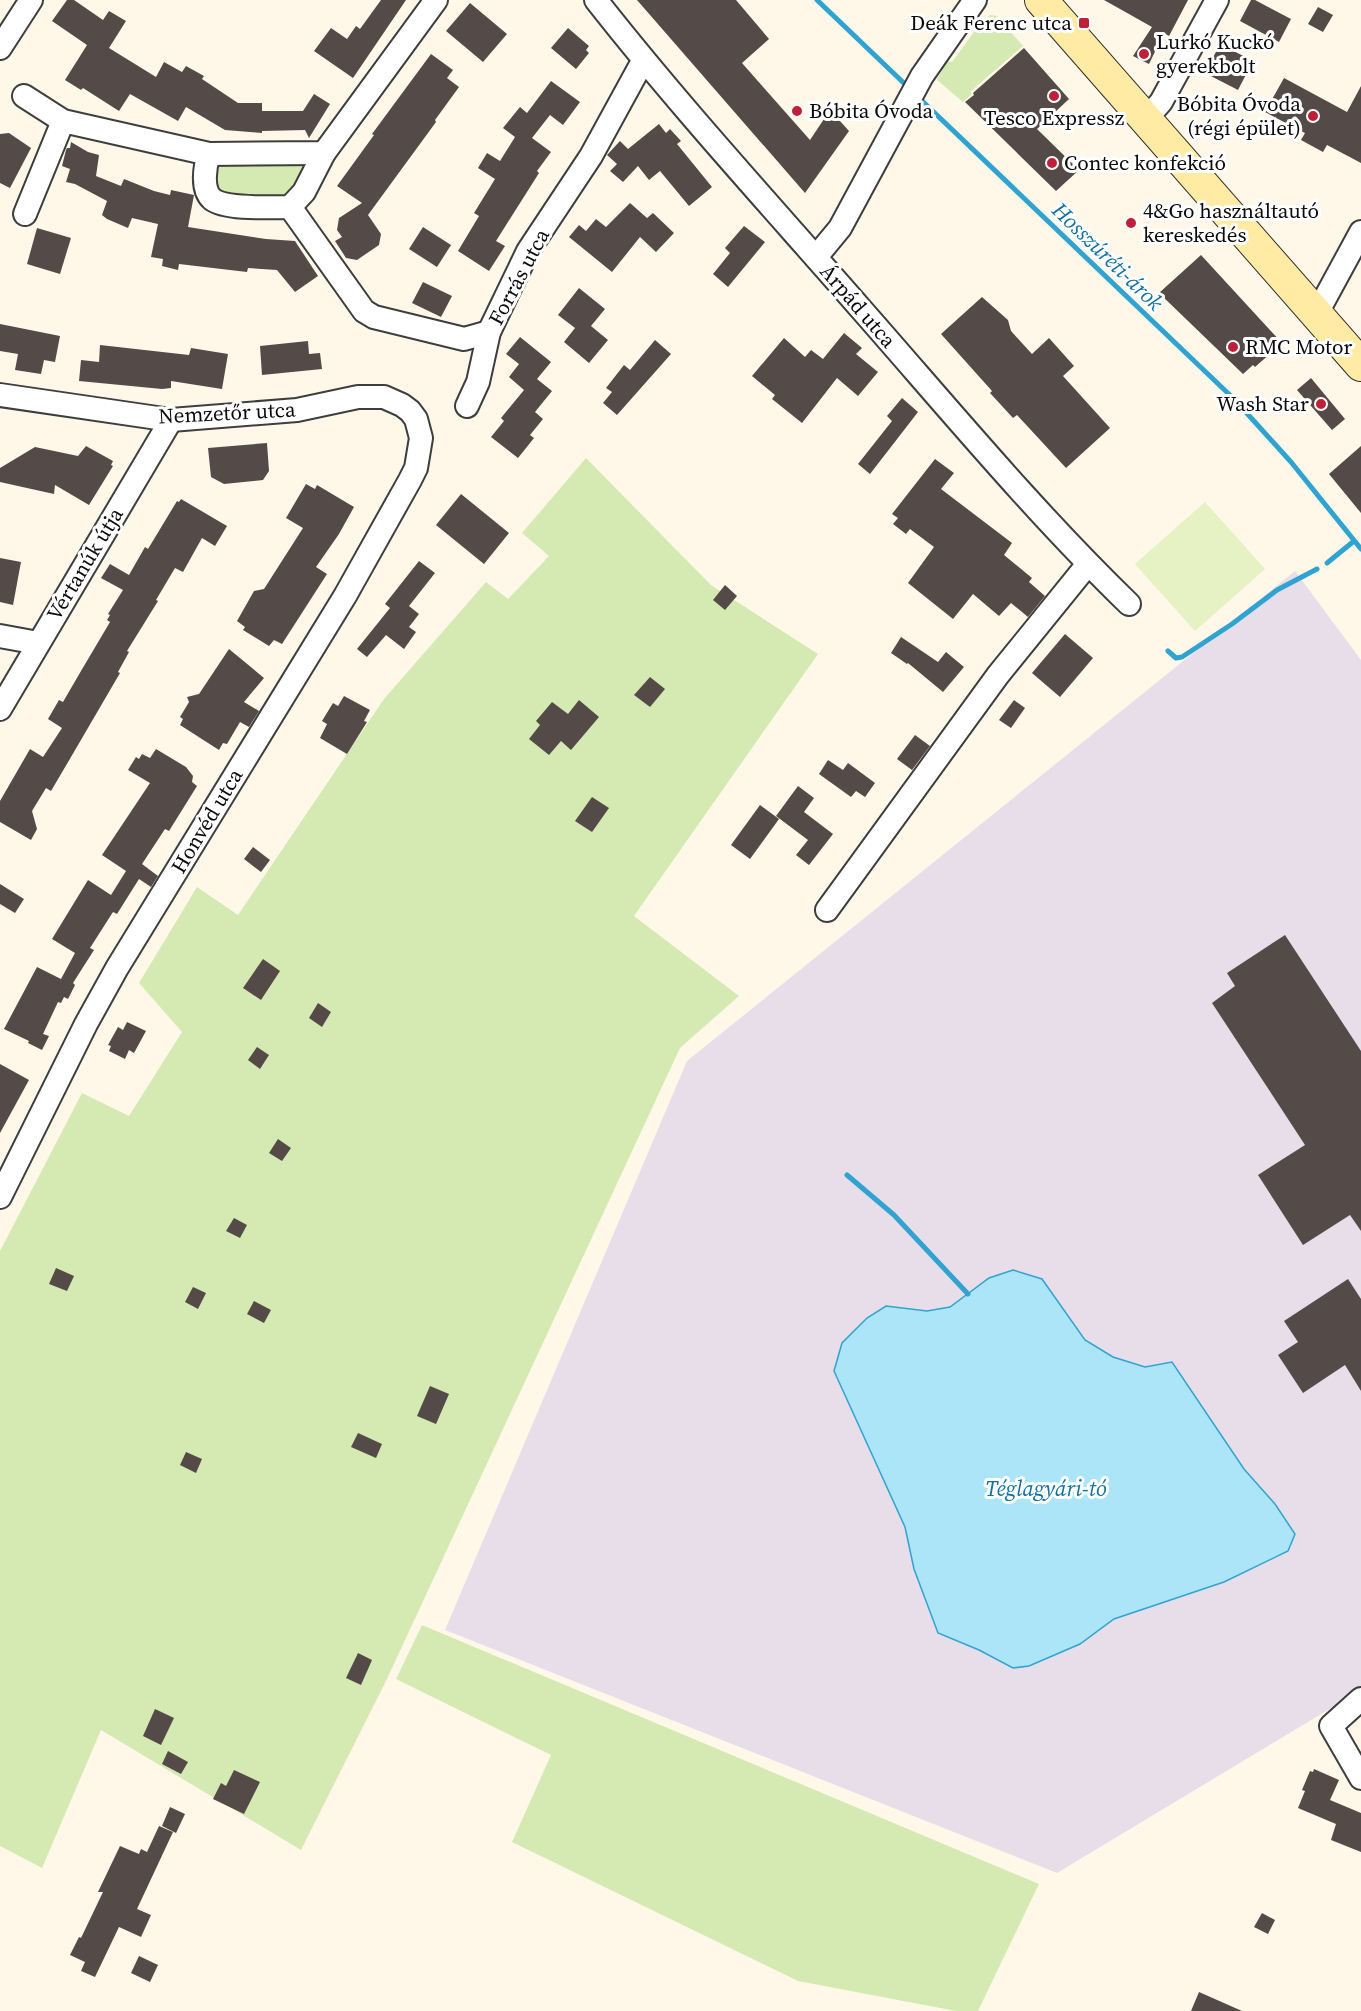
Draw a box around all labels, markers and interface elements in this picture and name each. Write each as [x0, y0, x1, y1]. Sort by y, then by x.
place label: Deák Ferenc utca [910, 8, 1072, 37]
marker: Deák Ferenc utca [1077, 16, 1091, 30]
place label: Lurkó Kuckó gyerekbolt [1156, 27, 1275, 80]
marker: Lurkó Kuckó gyerekbolt [1137, 47, 1151, 61]
marker: Tesco Expressz [1047, 89, 1061, 103]
place label: Bóbita Óvoda (régi épület) [1177, 89, 1301, 142]
place label: Bóbita Óvoda [809, 96, 934, 125]
place label: Tesco Expressz [984, 103, 1125, 132]
marker: Bóbita Óvoda [790, 104, 804, 118]
marker: Bóbita Óvoda (régi épület) [1306, 109, 1320, 123]
place label: Contec konfekció [1064, 148, 1226, 177]
marker: Contec konfekció [1045, 156, 1059, 170]
water label: Hosszúréti-árok [1045, 194, 1171, 317]
place label: 4&Go használtautó kereskedés [1143, 196, 1319, 249]
marker: 4&Go használtautó kereskedés [1124, 216, 1138, 230]
street label: Forrás utca [481, 223, 556, 330]
street label: Árpád utca [814, 257, 903, 354]
place label: RMC Motor [1245, 332, 1352, 361]
marker: RMC Motor [1226, 340, 1240, 354]
place label: Wash Star [1216, 389, 1309, 418]
street label: Nemzetőr utca [158, 394, 297, 431]
marker: Wash Star [1314, 397, 1328, 411]
street label: Vértanúk útja [39, 502, 130, 626]
street label: Honvéd utca [164, 763, 249, 879]
water label: Téglagyári-tó [985, 1473, 1107, 1503]

